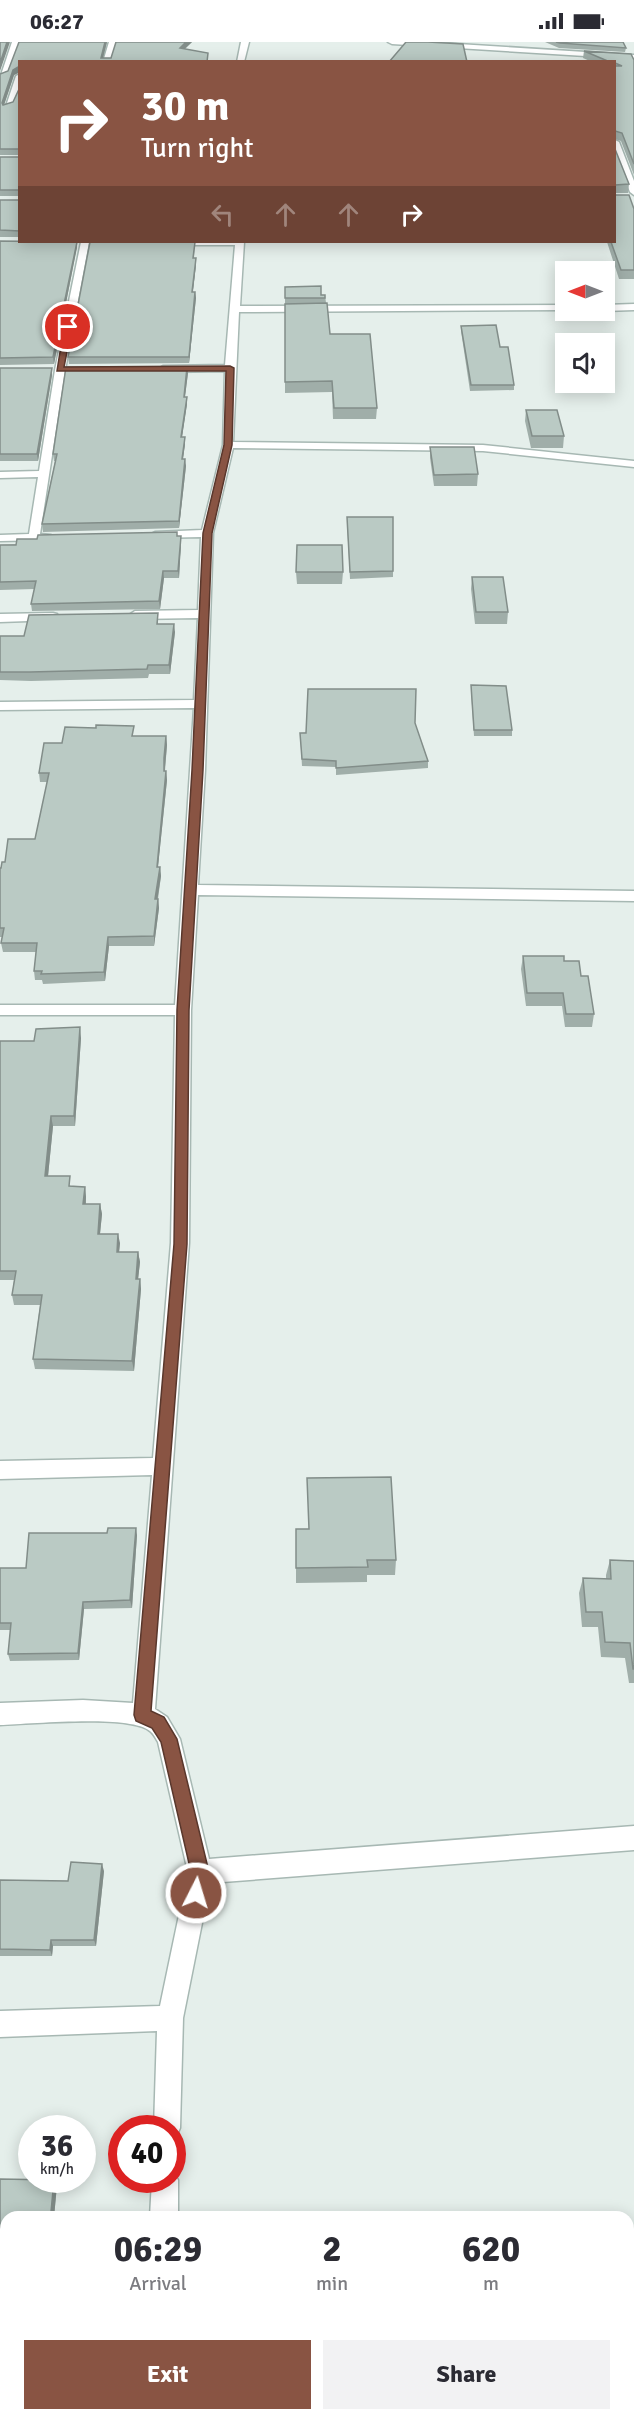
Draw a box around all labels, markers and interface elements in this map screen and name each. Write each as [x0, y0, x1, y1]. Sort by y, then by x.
text: 06:27 [30, 8, 84, 35]
text: 30 m [141, 81, 230, 132]
icon: right [42, 84, 120, 162]
text: Turn right [141, 132, 254, 165]
icon: left [206, 198, 239, 231]
icon: ahead [269, 198, 302, 231]
icon: ahead [332, 198, 365, 231]
icon: right [395, 198, 428, 231]
north arrow [555, 261, 615, 321]
map controls [555, 261, 615, 393]
pin [42, 301, 93, 352]
icon: arrive [51, 310, 84, 343]
button: sound [555, 333, 615, 393]
position arrow [164, 1861, 228, 1925]
speed limit sign: 40 [108, 2115, 186, 2193]
text: 36 [41, 2128, 73, 2165]
text: km/h [40, 2160, 74, 2178]
text: 06:29 [114, 2227, 202, 2272]
text: 2 [322, 2227, 342, 2272]
text: 620 [462, 2227, 520, 2272]
text: Arrival [129, 2271, 187, 2296]
text: min [316, 2271, 348, 2296]
text: m [483, 2271, 499, 2296]
button: Exit [24, 2340, 311, 2409]
button: Share [323, 2340, 610, 2409]

